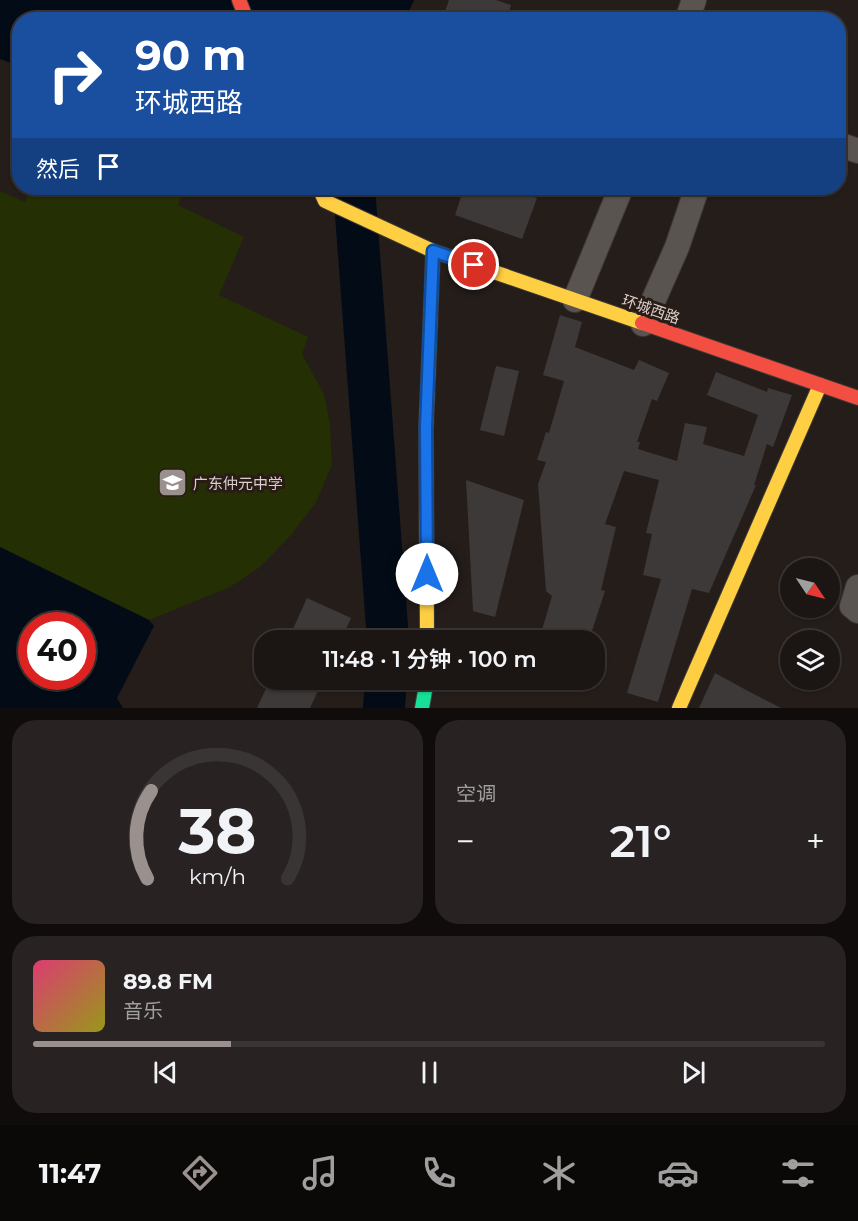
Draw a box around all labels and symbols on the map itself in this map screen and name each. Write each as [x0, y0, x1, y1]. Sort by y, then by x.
pin [448, 239, 499, 290]
street label: 环城西路 [620, 290, 682, 328]
school or university icon: 广东仲元中学 [156, 467, 188, 499]
place label: 广东仲元中学 [193, 474, 283, 493]
position arrow [395, 542, 459, 606]
north arrow [780, 558, 840, 618]
speed limit sign: 40 [18, 612, 96, 690]

